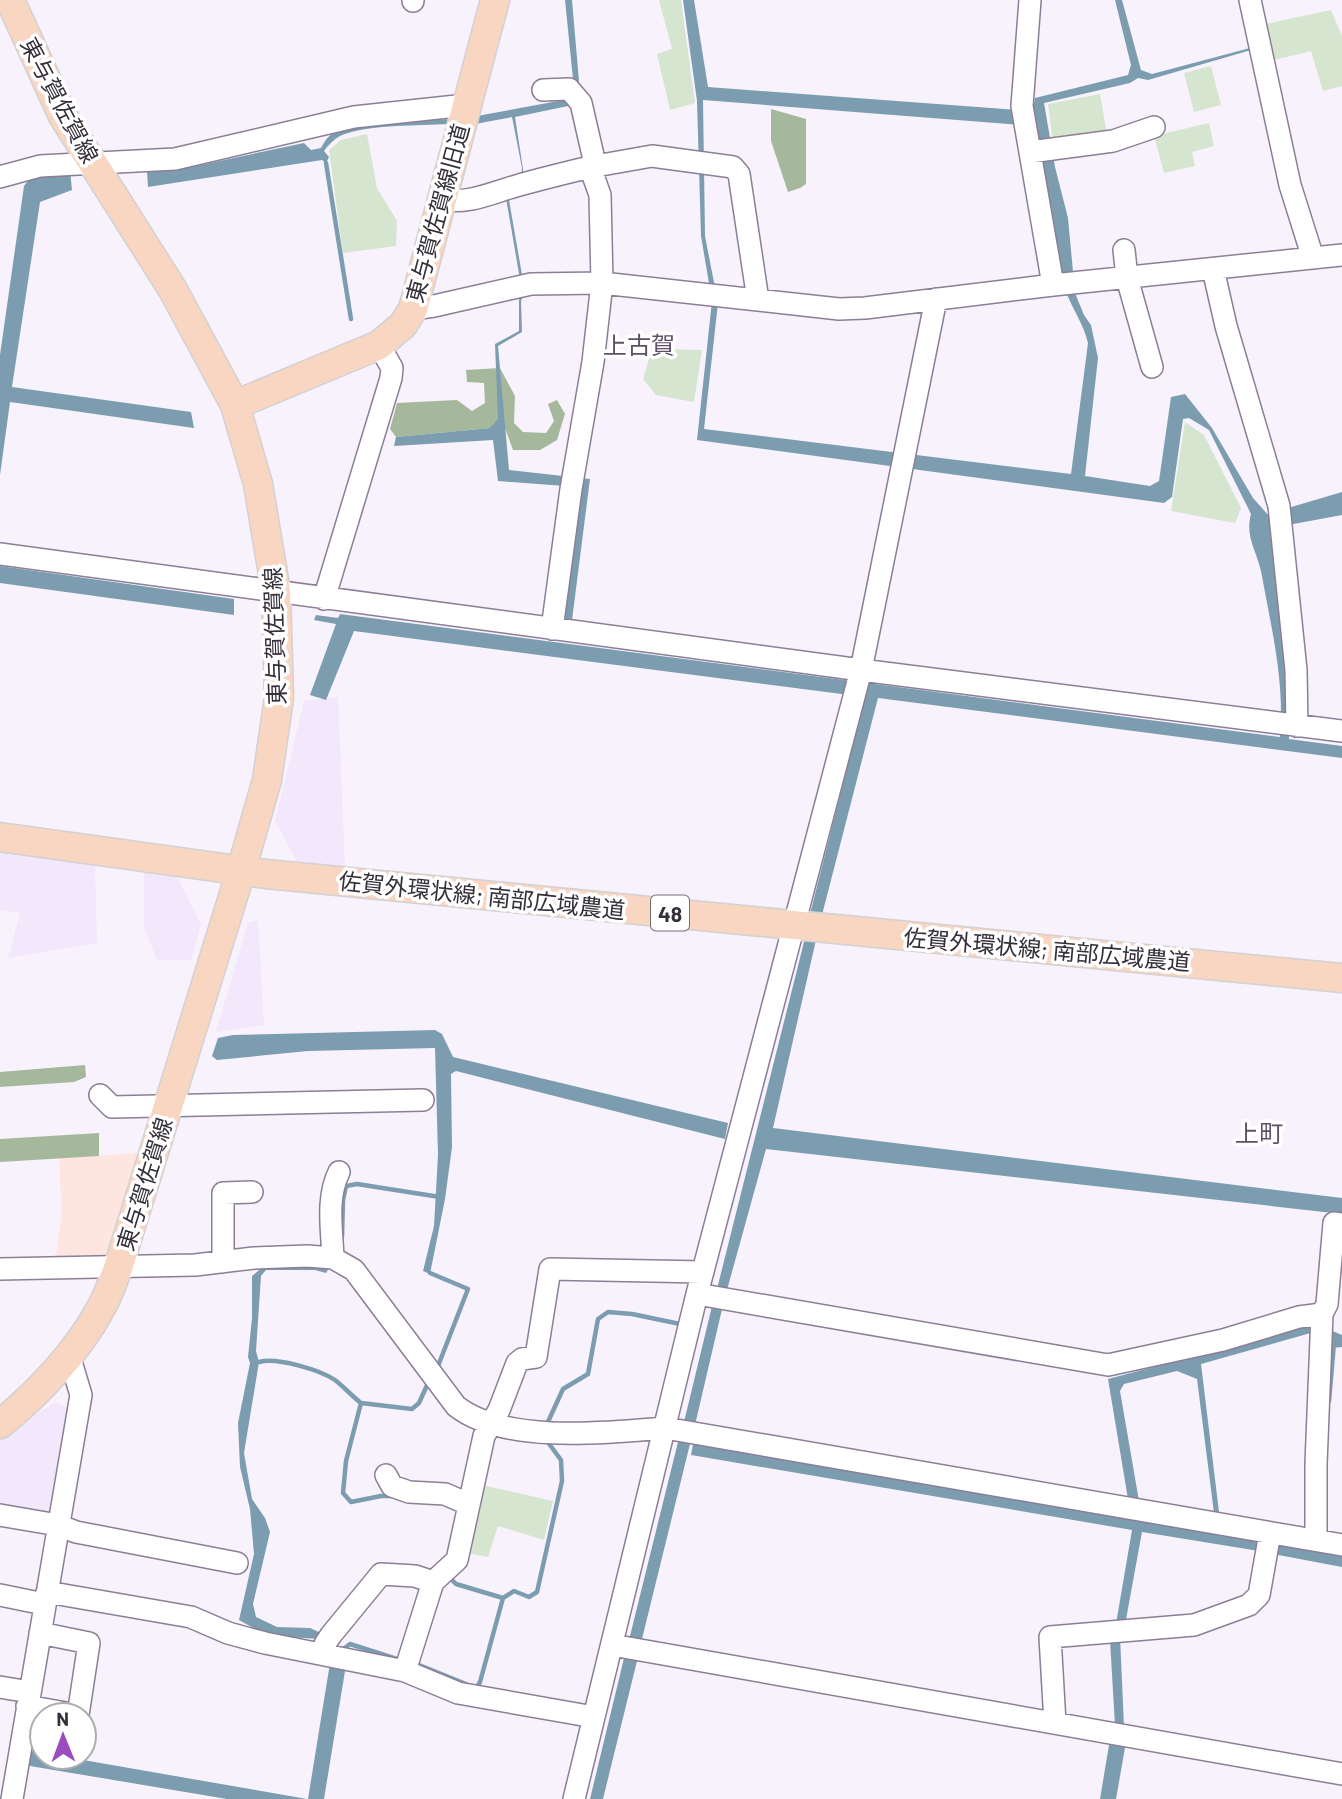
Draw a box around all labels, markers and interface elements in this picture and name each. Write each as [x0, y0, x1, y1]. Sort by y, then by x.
street label: 東与賀佐賀線 [15, 33, 105, 167]
street label: 東与賀佐賀線旧道 [400, 121, 474, 305]
district label: 上古賀 [603, 330, 675, 359]
street label: 東与賀佐賀線 [258, 567, 290, 705]
street label: 佐賀外環状線; 南部広域農道 [337, 866, 627, 924]
road number: 48 [651, 895, 689, 930]
street label: 佐賀外環状線; 南部広域農道 [902, 923, 1192, 975]
street label: 東与賀佐賀線 [110, 1114, 178, 1254]
district label: 上町 [1235, 1118, 1283, 1147]
north arrow [28, 1701, 98, 1771]
text: N [56, 1707, 69, 1730]

